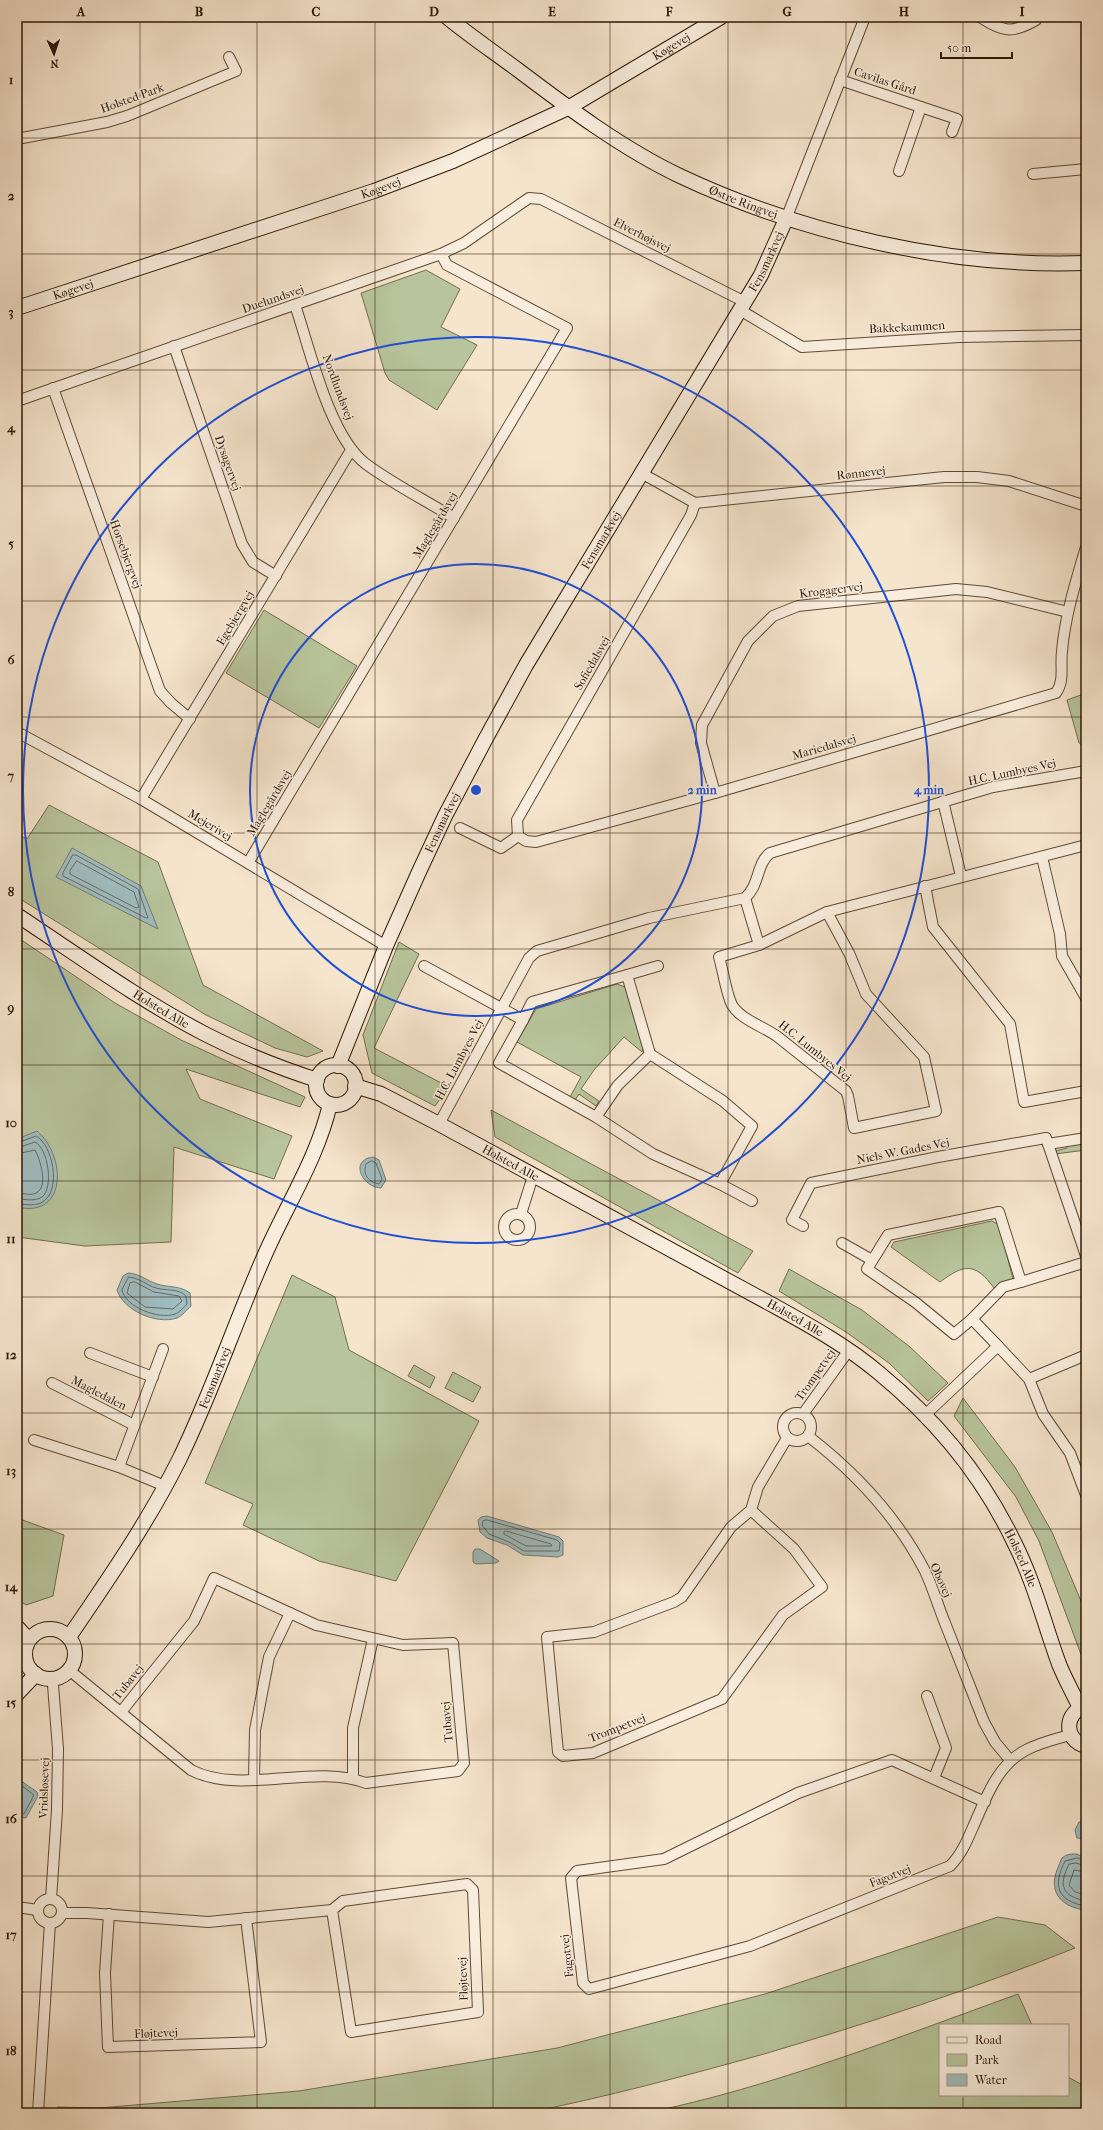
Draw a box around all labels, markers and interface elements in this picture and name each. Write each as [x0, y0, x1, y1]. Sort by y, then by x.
text: A [76, 4, 86, 19]
text: B [195, 4, 204, 19]
text: C [312, 4, 321, 19]
text: D [429, 4, 439, 19]
text: E [548, 4, 556, 19]
text: F [665, 4, 673, 19]
text: G [782, 4, 792, 19]
text: H [899, 4, 910, 19]
text: I [1019, 4, 1025, 19]
street label: Køgevej [650, 30, 693, 63]
north arrow [34, 34, 74, 74]
scale bar [941, 34, 1012, 60]
text: 50 m [947, 41, 971, 55]
text: N [49, 57, 59, 70]
street label: Cavilas Gård [852, 64, 918, 98]
text: 1 [9, 72, 14, 87]
street label: Holsted Park [98, 80, 166, 116]
street label: Køgevej [359, 174, 403, 202]
street label: Østre Ringvej [707, 183, 779, 222]
text: 2 [8, 188, 15, 203]
street label: Elverhøjsvej [611, 215, 673, 255]
street label: Fensmarkvej [746, 229, 787, 294]
street label: Køgevej [51, 276, 95, 303]
street label: Duelundsvej [240, 282, 306, 316]
text: 3 [8, 304, 14, 320]
street label: Bakkekammen [869, 318, 945, 336]
street label: Nordlundsvej [320, 352, 356, 422]
text: 4 [6, 420, 16, 436]
street label: Dysagervej [212, 433, 244, 493]
street label: Rønnevej [836, 463, 886, 483]
street label: Maglegårdsvej [410, 489, 460, 561]
street label: Fensmarkvej [578, 509, 624, 572]
street label: Horsebjergvej [107, 518, 145, 590]
text: 5 [8, 536, 14, 551]
street label: Krogagervej [798, 579, 864, 601]
street label: Egebjergvej [213, 588, 257, 648]
street label: Sofiedalsvej [571, 634, 613, 692]
text: 6 [7, 652, 15, 667]
street label: Mariedalsvej [791, 731, 857, 763]
street label: H.C. Lumbyes Vej [967, 756, 1057, 788]
street label: Maglegårdsvej [244, 767, 294, 839]
text: 7 [7, 768, 15, 783]
centre of rings [469, 783, 483, 797]
text: 2 min [687, 783, 718, 797]
text: 4 min [913, 783, 945, 798]
street label: Fensmarkvej [422, 790, 463, 855]
street label: Mejerivej [185, 806, 235, 844]
text: 8 [8, 884, 15, 899]
street label: Holsted Alle [130, 987, 192, 1031]
text: 9 [7, 1000, 15, 1016]
street label: H.C. Lumbyes Vej [432, 1017, 486, 1103]
street label: H.C. Lumbyes Vej [776, 1017, 854, 1085]
text: 10 [5, 1115, 17, 1130]
street label: Niels W. Gades Vej [855, 1135, 951, 1167]
street label: Holsted Alle [480, 1142, 542, 1184]
text: 11 [6, 1231, 16, 1246]
street label: Holsted Alle [764, 1296, 826, 1339]
street label: Fensmarkvej [196, 1345, 233, 1411]
street label: Trompetvej [792, 1346, 838, 1404]
text: 12 [5, 1347, 17, 1362]
street label: Magledalen [69, 1373, 129, 1413]
text: 13 [6, 1463, 16, 1479]
street label: Holsted Alle [1002, 1526, 1040, 1589]
street label: Obovej [927, 1561, 955, 1599]
text: 14 [5, 1579, 18, 1595]
street label: Tubavej [110, 1662, 146, 1702]
text: 15 [6, 1695, 16, 1710]
street label: Tubavej [438, 1701, 456, 1743]
street label: Trompetvej [587, 1711, 647, 1745]
street label: Vridsløsevej [36, 1757, 52, 1820]
text: 16 [5, 1811, 18, 1826]
street label: Fagotvej [867, 1862, 913, 1890]
text: 17 [6, 1927, 17, 1942]
street label: Fagotvej [557, 1934, 577, 1978]
street label: Fløjtevej [455, 1957, 471, 2001]
legend [939, 2024, 1069, 2096]
street label: Fløjtevej [134, 2025, 178, 2041]
text: Road [975, 2033, 1002, 2047]
text: 18 [5, 2043, 17, 2058]
text: Park [975, 2053, 1000, 2067]
text: Water [974, 2073, 1008, 2087]

